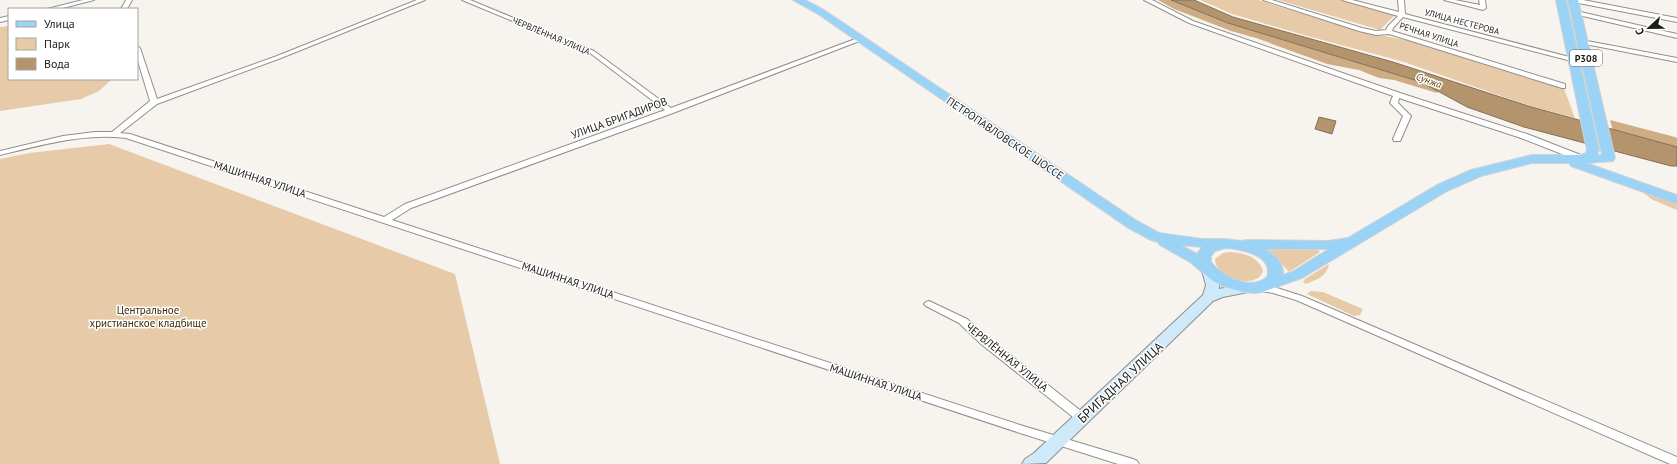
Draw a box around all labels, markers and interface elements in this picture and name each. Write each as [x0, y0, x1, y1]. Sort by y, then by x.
street label: УЛИЦА НЕСТЕРОВА [1423, 6, 1502, 37]
legend [8, 8, 138, 80]
north arrow [1629, 8, 1669, 48]
street label: ЧЕРВЛЁННАЯ УЛИЦА [511, 14, 592, 57]
text: Улица [44, 16, 75, 31]
street label: РЕЧНАЯ УЛИЦА [1398, 20, 1461, 50]
text: С [1632, 26, 1647, 37]
text: Парк [44, 36, 70, 51]
road number: P308 [1570, 50, 1602, 66]
text: Вода [44, 56, 70, 71]
water label: Сунжа [1414, 70, 1444, 91]
street label: УЛИЦА БРИГАДИРОВ [569, 94, 669, 142]
street label: ПЕТРОПАВЛОВСКОЕ ШОССЕ [944, 94, 1066, 182]
street label: МАШИННАЯ УЛИЦА [212, 157, 309, 201]
street label: МАШИННАЯ УЛИЦА [520, 258, 617, 302]
park label: Центральное христианское кладбище [89, 303, 207, 330]
street label: ЧЕРВЛЁННАЯ УЛИЦА [963, 319, 1052, 395]
street label: БРИГАДНАЯ УЛИЦА [1074, 338, 1167, 427]
street label: МАШИННАЯ УЛИЦА [828, 360, 925, 404]

